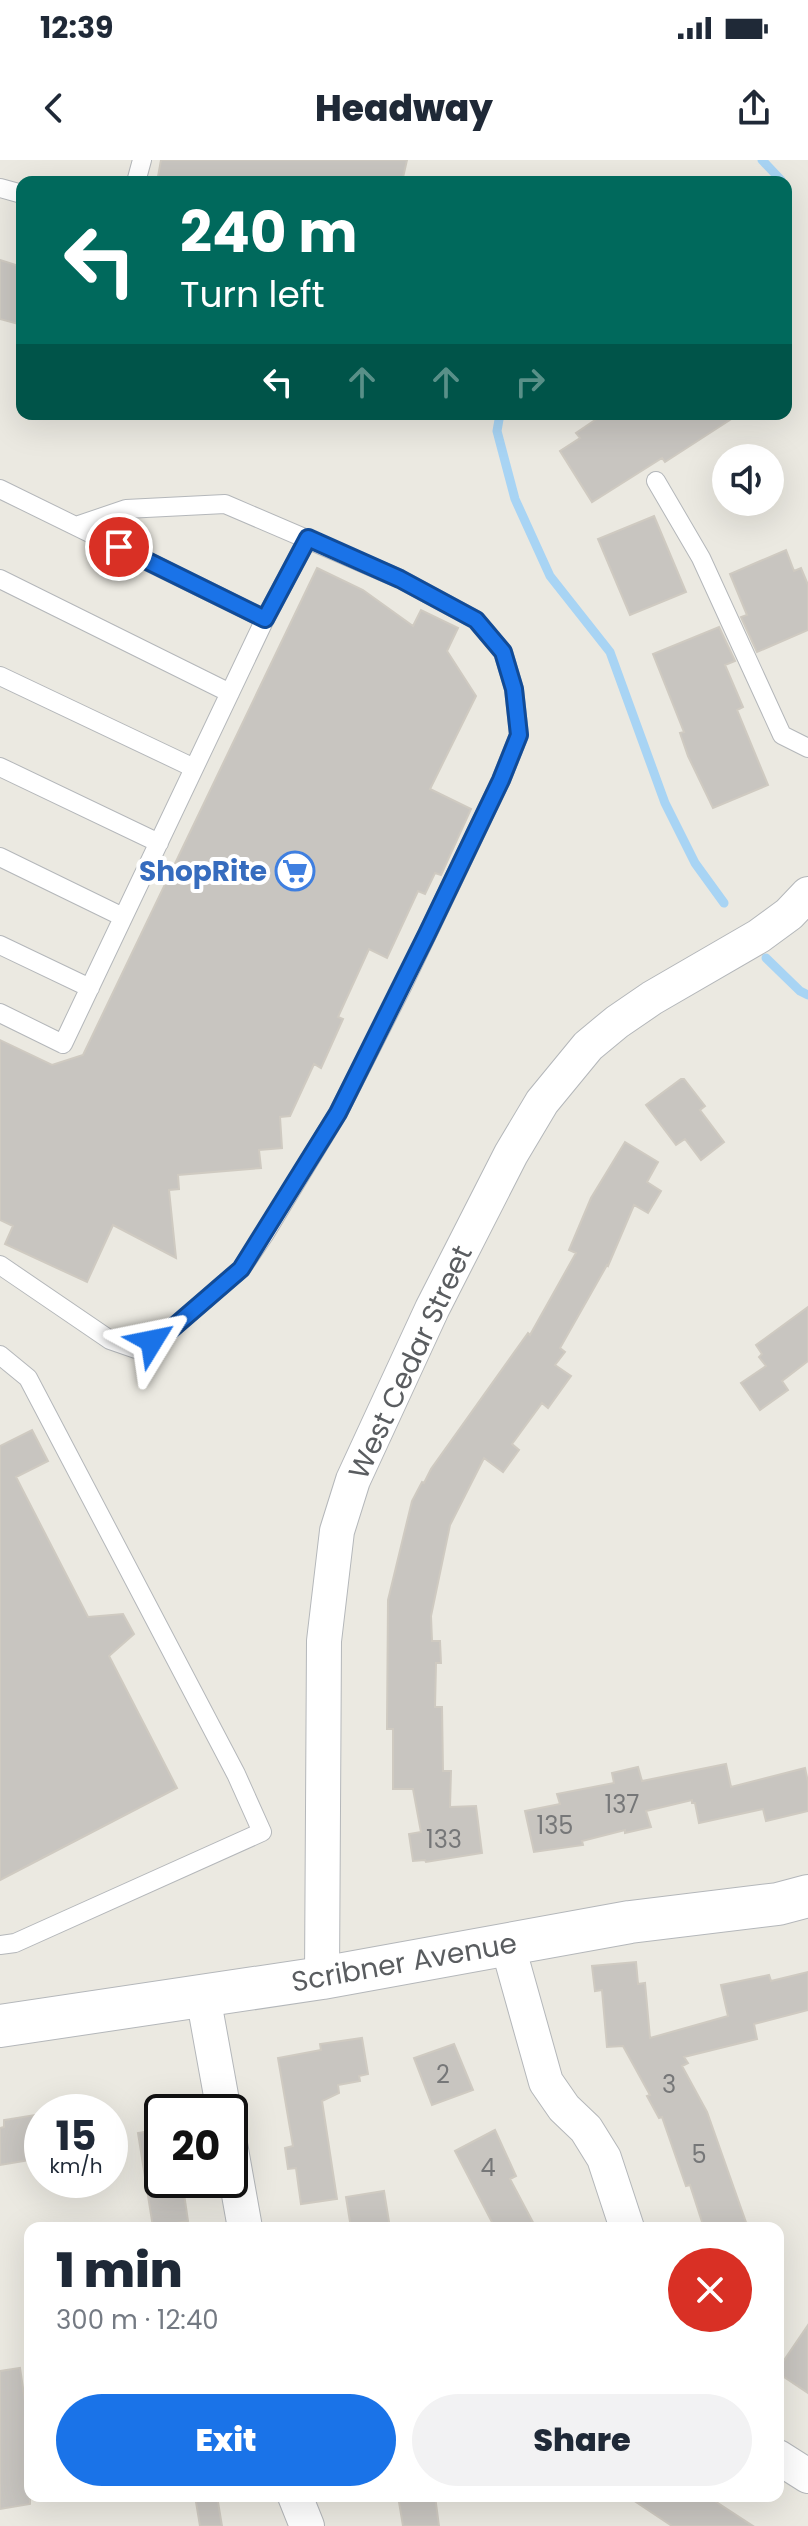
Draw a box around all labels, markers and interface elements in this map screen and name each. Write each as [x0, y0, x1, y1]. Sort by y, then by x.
text: 12:39 [40, 6, 114, 49]
text: Headway [315, 83, 493, 134]
icon: back [32, 86, 76, 130]
icon: share [732, 86, 776, 130]
text: 240 m [180, 193, 358, 272]
icon: left [48, 208, 152, 312]
text: Turn left [180, 269, 325, 320]
icon: left [256, 360, 300, 404]
icon: ahead [340, 360, 384, 404]
icon: ahead [424, 360, 468, 404]
icon: right [508, 360, 552, 404]
map controls [712, 444, 784, 516]
button: sound [712, 444, 784, 516]
pin [85, 513, 153, 581]
icon: arrive [97, 525, 141, 569]
supermarket icon: ShopRite [274, 850, 316, 892]
place label: ShopRite [139, 852, 267, 891]
street label: West Cedar Street [339, 1239, 482, 1485]
position arrow [110, 1299, 194, 1383]
house number: 137 [605, 1788, 639, 1821]
house number: 135 [537, 1809, 573, 1842]
house number: 133 [426, 1823, 462, 1856]
street label: Scribner Avenue [288, 1923, 520, 2001]
house number: 2 [436, 2058, 450, 2091]
house number: 3 [662, 2068, 676, 2101]
speed limit sign: 20 [144, 2094, 248, 2198]
text: 15 [55, 2108, 97, 2164]
house number: 5 [691, 2138, 707, 2171]
house number: 4 [480, 2151, 496, 2184]
text: km/h [49, 2152, 103, 2180]
text: 1 min [56, 2237, 183, 2304]
button: close [668, 2248, 752, 2332]
text: 300 m · 12:40 [56, 2302, 219, 2338]
button: Exit [56, 2394, 396, 2486]
button: Share [412, 2394, 752, 2486]

